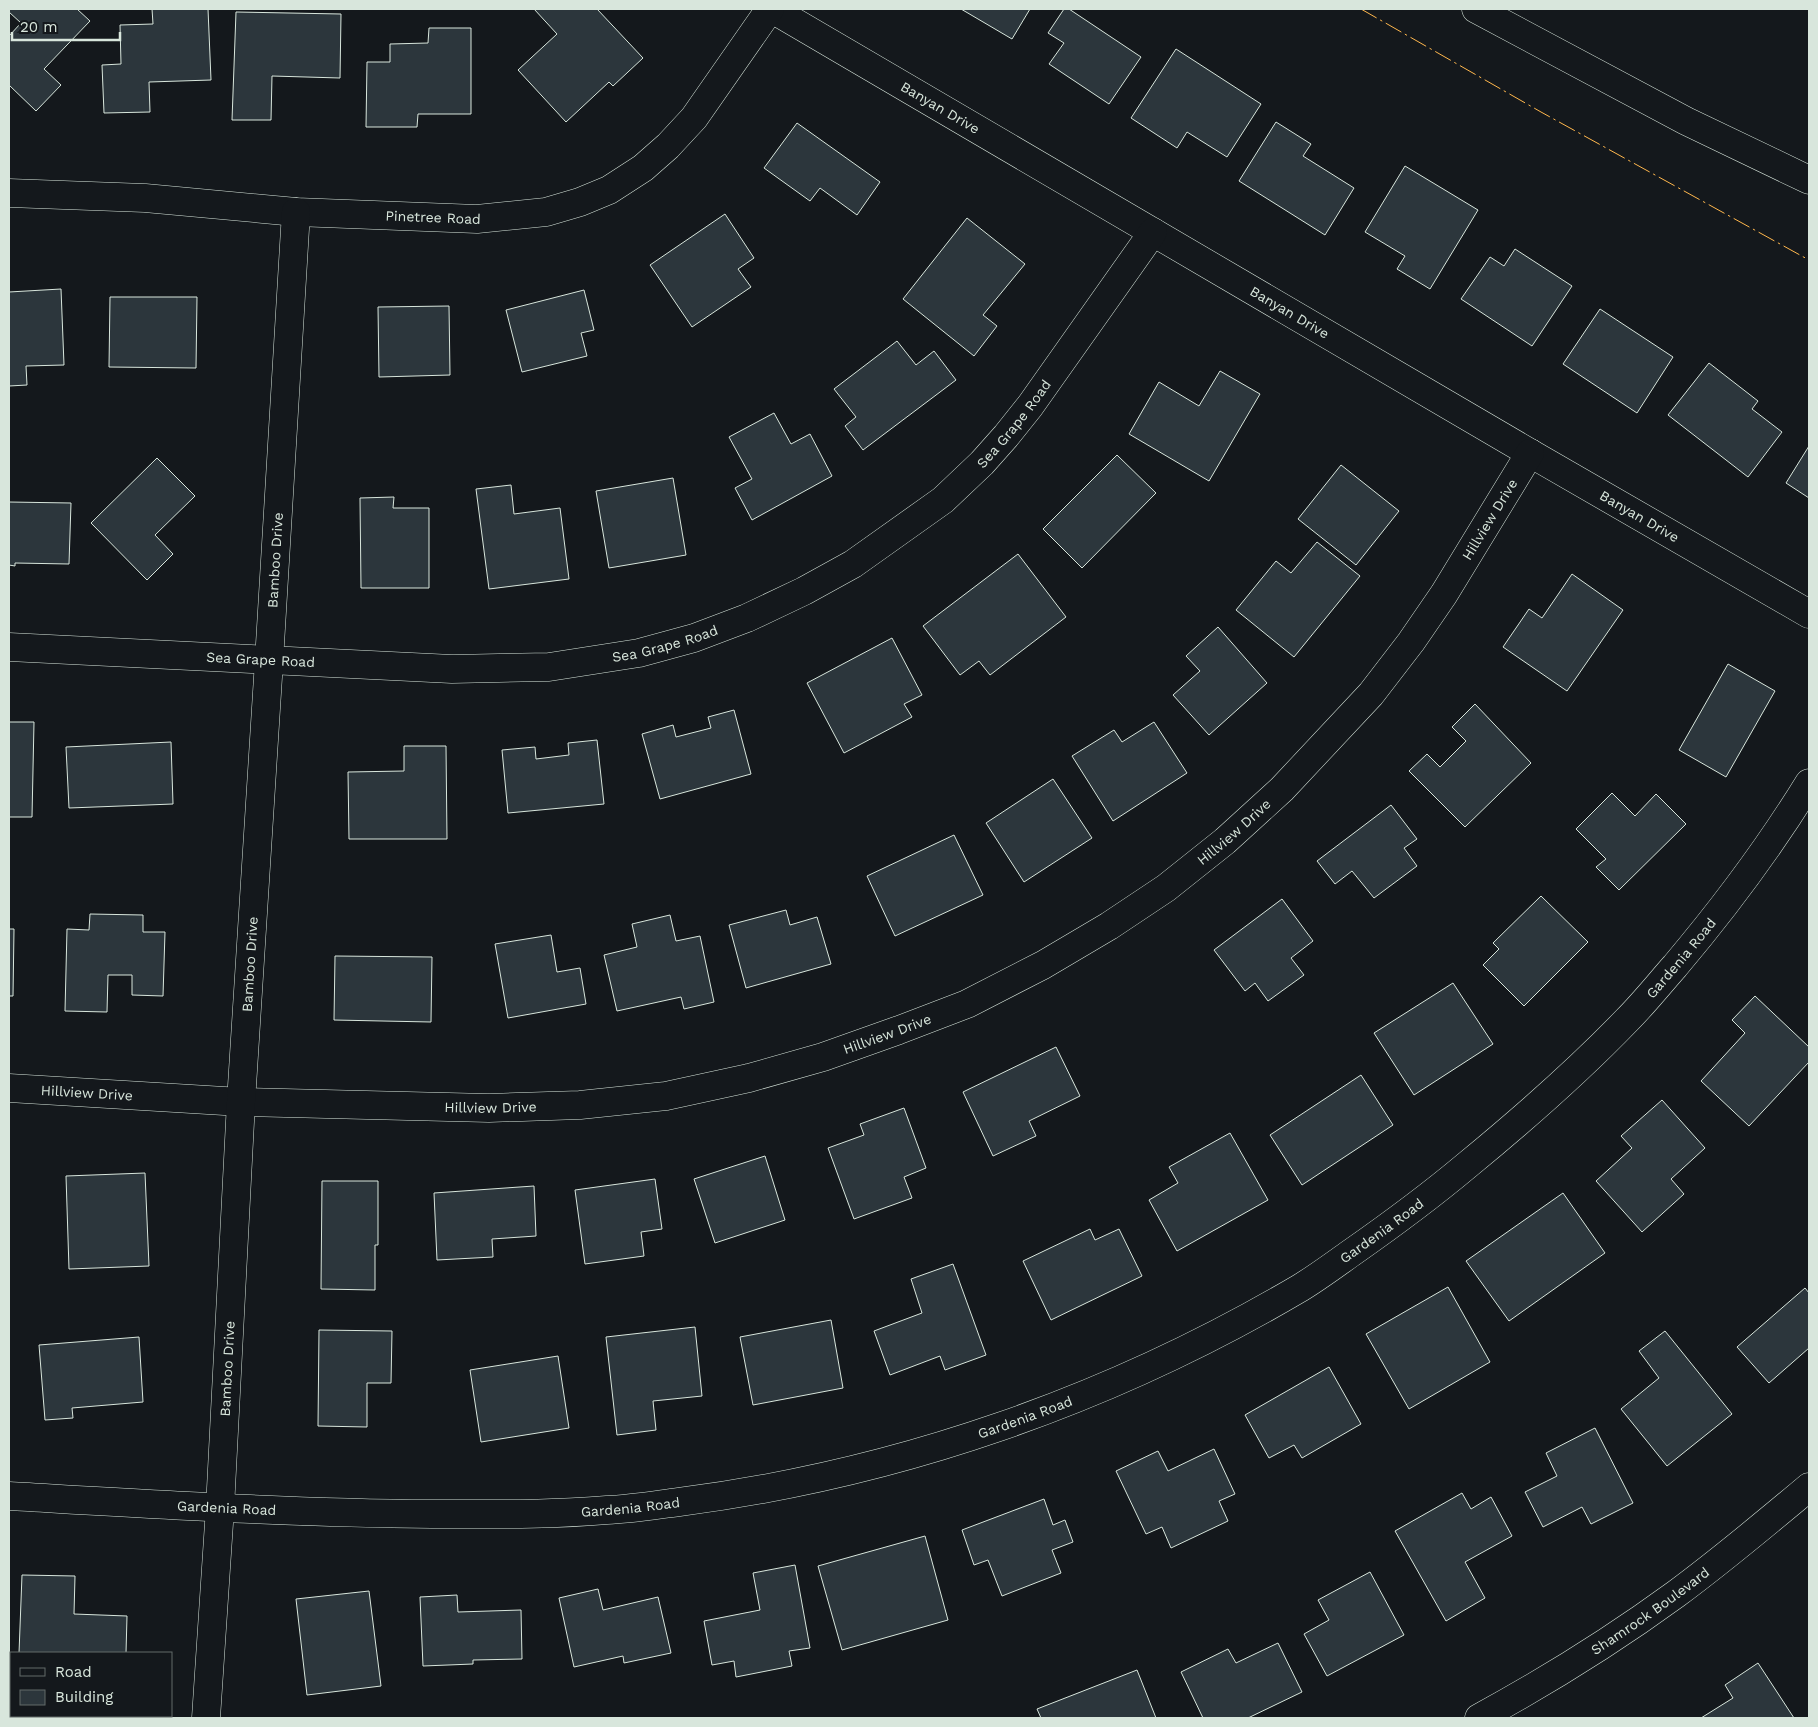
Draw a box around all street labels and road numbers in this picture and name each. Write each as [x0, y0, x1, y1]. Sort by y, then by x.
street label: Banyan Drive [898, 78, 983, 137]
street label: Pinetree Road [385, 207, 481, 227]
street label: Banyan Drive [1247, 283, 1332, 342]
street label: Sea Grape Road [973, 377, 1054, 471]
street label: Hillview Drive [1459, 476, 1520, 563]
street label: Banyan Drive [1597, 487, 1682, 545]
street label: Bamboo Drive [264, 512, 286, 608]
street label: Sea Grape Road [611, 622, 720, 665]
street label: Sea Grape Road [206, 649, 315, 670]
street label: Hillview Drive [1194, 795, 1274, 868]
street label: Gardenia Road [1643, 915, 1719, 1001]
street label: Bamboo Drive [239, 916, 261, 1013]
street label: Hillview Drive [841, 1011, 933, 1057]
street label: Hillview Drive [40, 1082, 133, 1103]
street label: Hillview Drive [444, 1098, 537, 1116]
street label: Gardenia Road [1337, 1195, 1427, 1266]
street label: Bamboo Drive [217, 1320, 238, 1417]
street label: Gardenia Road [976, 1393, 1075, 1442]
street label: Gardenia Road [580, 1494, 681, 1520]
street label: Gardenia Road [177, 1497, 277, 1518]
street label: Shamrock Boulevard [1588, 1564, 1712, 1658]

